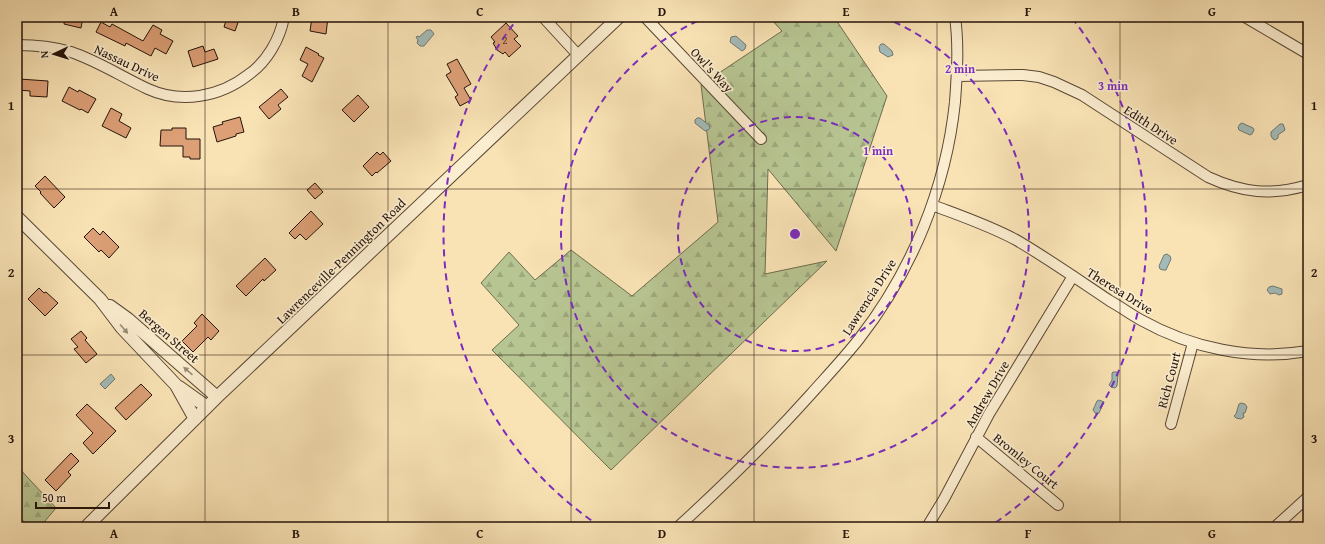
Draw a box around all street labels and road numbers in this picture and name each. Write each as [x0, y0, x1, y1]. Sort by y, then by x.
street label: Nassau Drive [91, 40, 163, 86]
street label: Owl's Way [686, 43, 738, 97]
street label: Edith Drive [1120, 100, 1182, 150]
street label: Lawrenceville-Pennington Road [272, 194, 410, 328]
street label: Lawrencia Drive [837, 255, 901, 339]
street label: Theresa Drive [1083, 263, 1157, 319]
street label: Bergen Street [135, 304, 204, 368]
street label: Rich Court [1152, 349, 1186, 410]
street label: Andrew Drive [960, 357, 1014, 431]
street label: Bromley Court [989, 429, 1063, 494]

